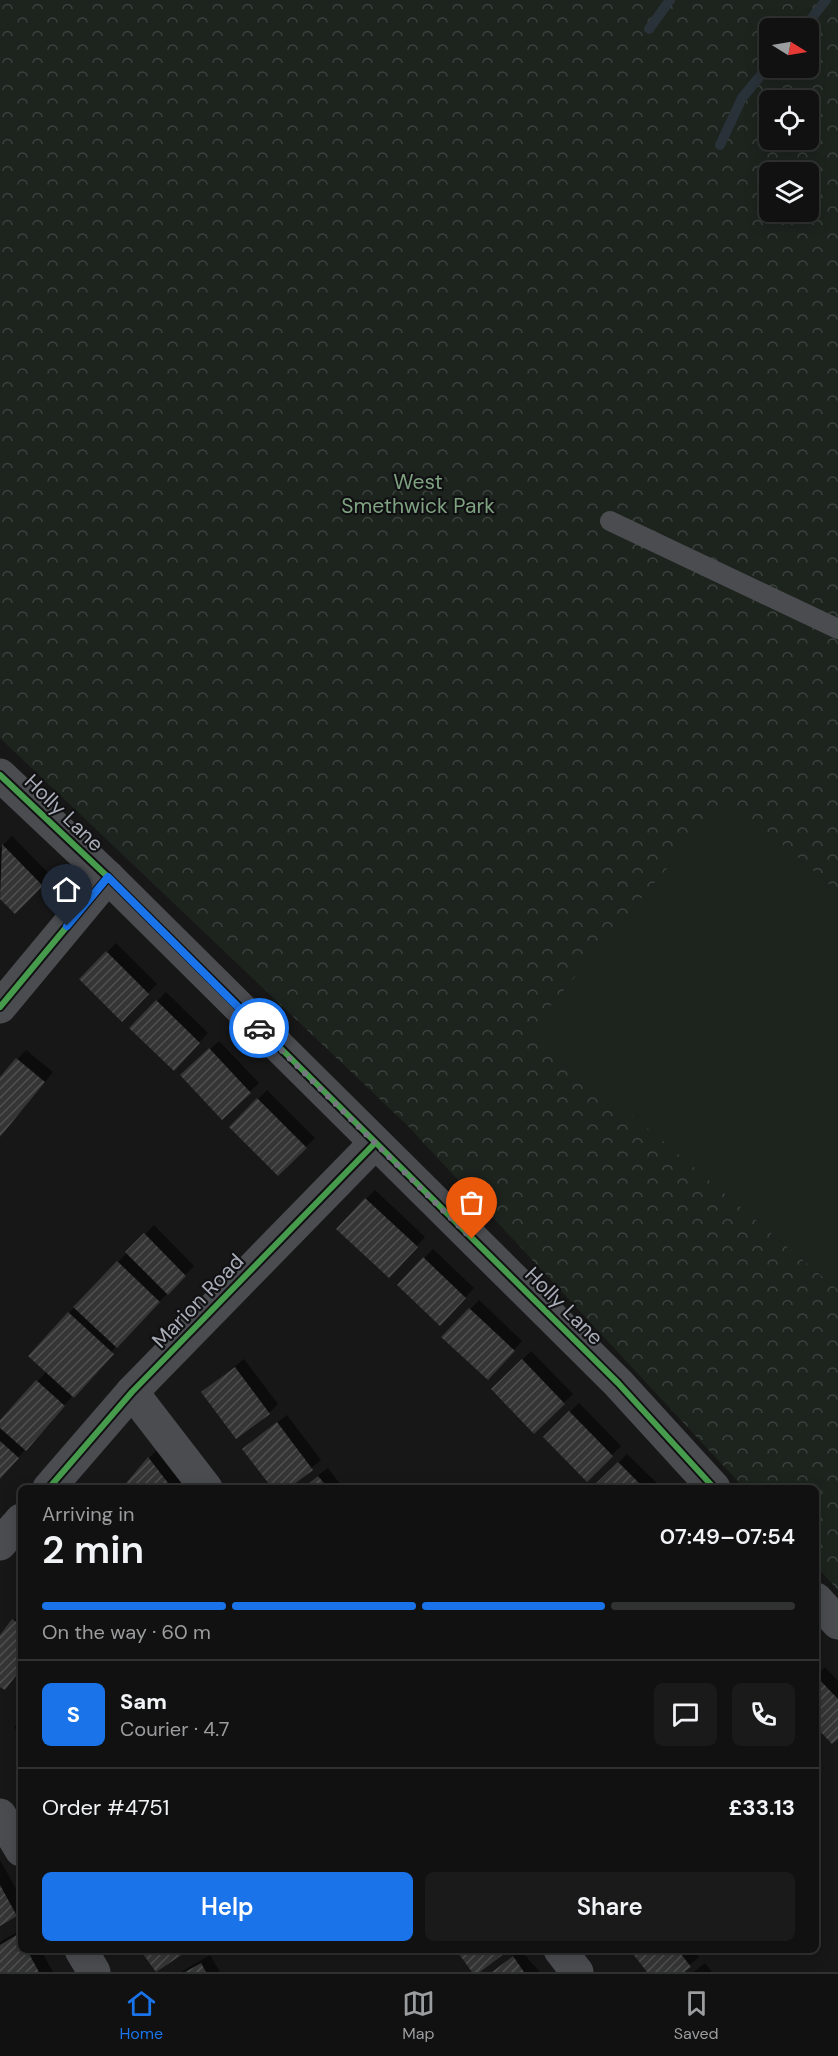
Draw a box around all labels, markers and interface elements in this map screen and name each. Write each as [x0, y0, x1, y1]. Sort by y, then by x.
north arrow [759, 18, 819, 78]
map controls [759, 18, 819, 222]
button: locate [759, 90, 819, 150]
button: layers [759, 162, 819, 222]
park label: West Smethwick Park [341, 468, 495, 520]
street label: Holly Lane [18, 768, 110, 858]
pin [41, 864, 92, 926]
icon: home [50, 873, 83, 906]
courier [229, 998, 289, 1058]
icon: car [243, 1012, 276, 1045]
pin [446, 1177, 497, 1239]
icon: bag [455, 1186, 488, 1219]
street label: Marion Road [146, 1248, 250, 1354]
street label: Holly Lane [519, 1261, 609, 1351]
text: Arriving in [42, 1501, 134, 1527]
text: 07:49–07:54 [660, 1522, 795, 1551]
text: 2 min [42, 1524, 144, 1575]
text: On the way · 60 m [42, 1619, 211, 1645]
button: chat [654, 1683, 717, 1746]
button: phone [732, 1683, 795, 1746]
text: Sam [120, 1687, 167, 1716]
text: S [67, 1700, 80, 1729]
text: Courier · 4.7 [120, 1716, 229, 1742]
text: Order #4751 [42, 1793, 169, 1822]
text: £33.13 [729, 1793, 795, 1822]
button: Help [42, 1872, 413, 1941]
button: Share [425, 1872, 795, 1941]
tab: Home [119, 1987, 163, 2044]
tab: Map [402, 1987, 435, 2044]
tab: Saved [674, 1987, 719, 2044]

